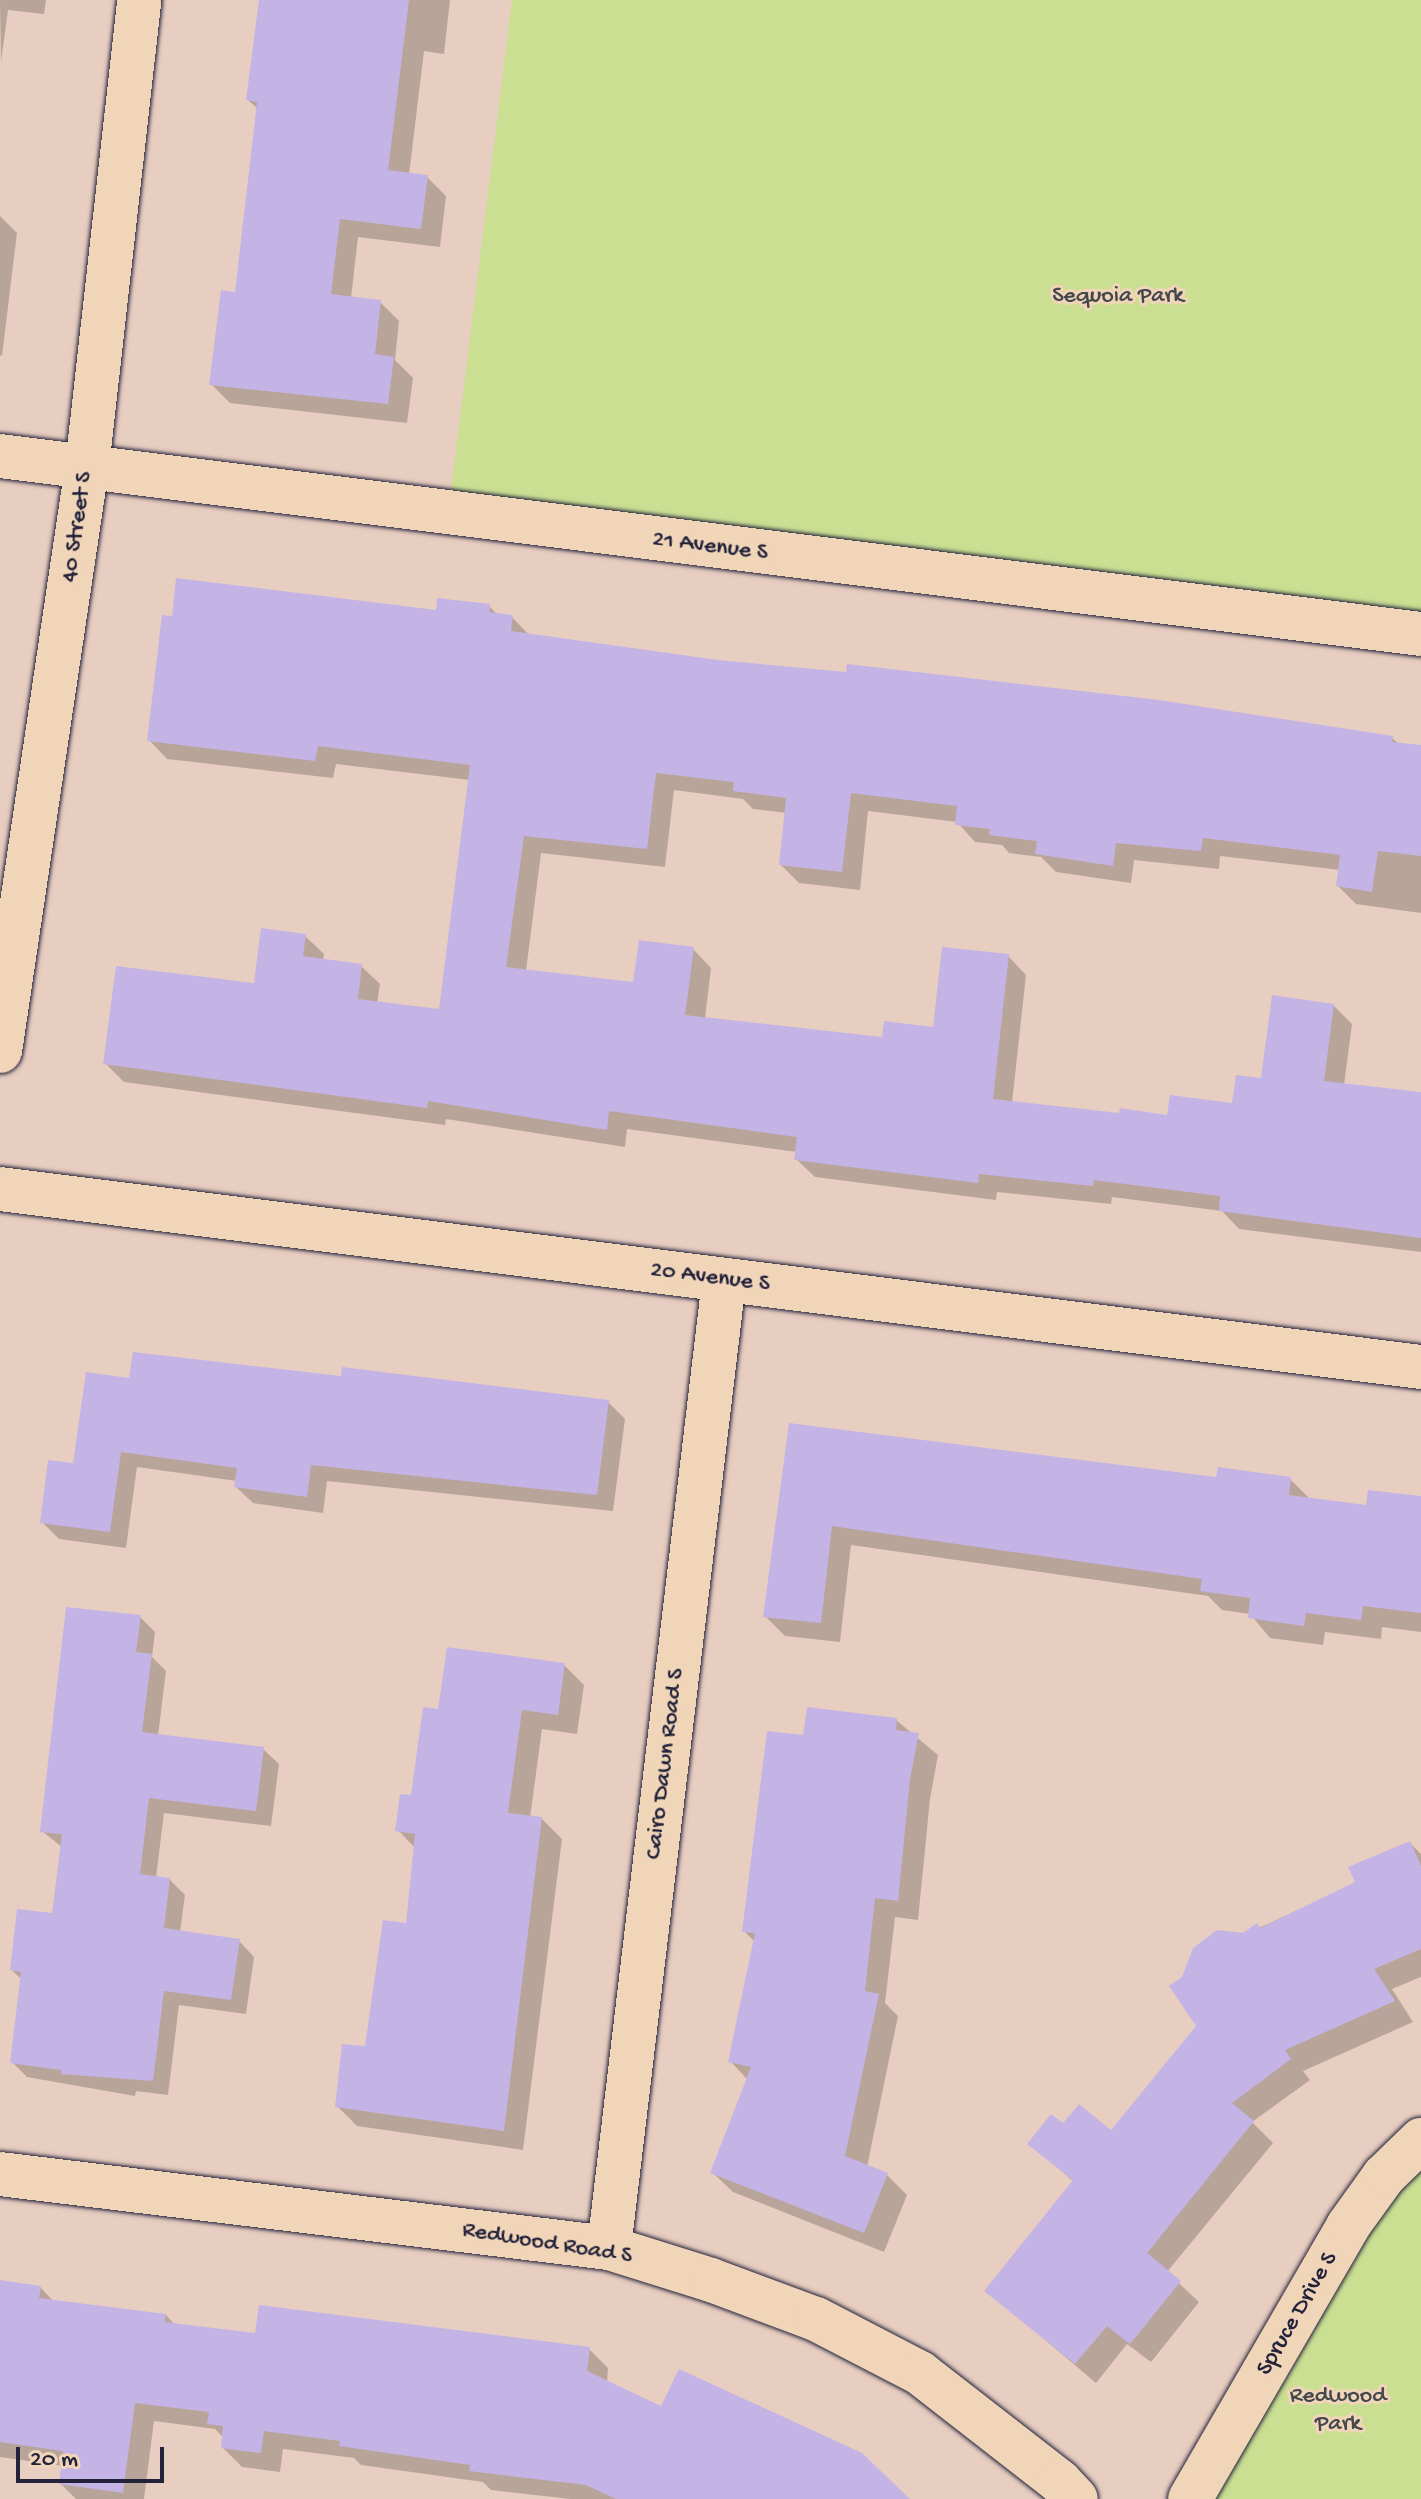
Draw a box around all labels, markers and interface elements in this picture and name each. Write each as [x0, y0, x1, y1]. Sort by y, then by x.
park label: Sequoia Park [1052, 283, 1184, 311]
street label: 40 Street S [56, 470, 100, 584]
street label: 21 Avenue S [651, 526, 769, 568]
street label: 20 Avenue S [649, 1256, 771, 1300]
street label: Cairo Dawn Road S [640, 1667, 692, 1861]
street label: Redwood Road S [460, 2216, 634, 2272]
street label: Spruce Drive S [1251, 2247, 1345, 2381]
park label: Redwood Park [1290, 2383, 1386, 2439]
scale bar [20, 2431, 168, 2481]
text: 20 m [30, 2446, 78, 2475]

